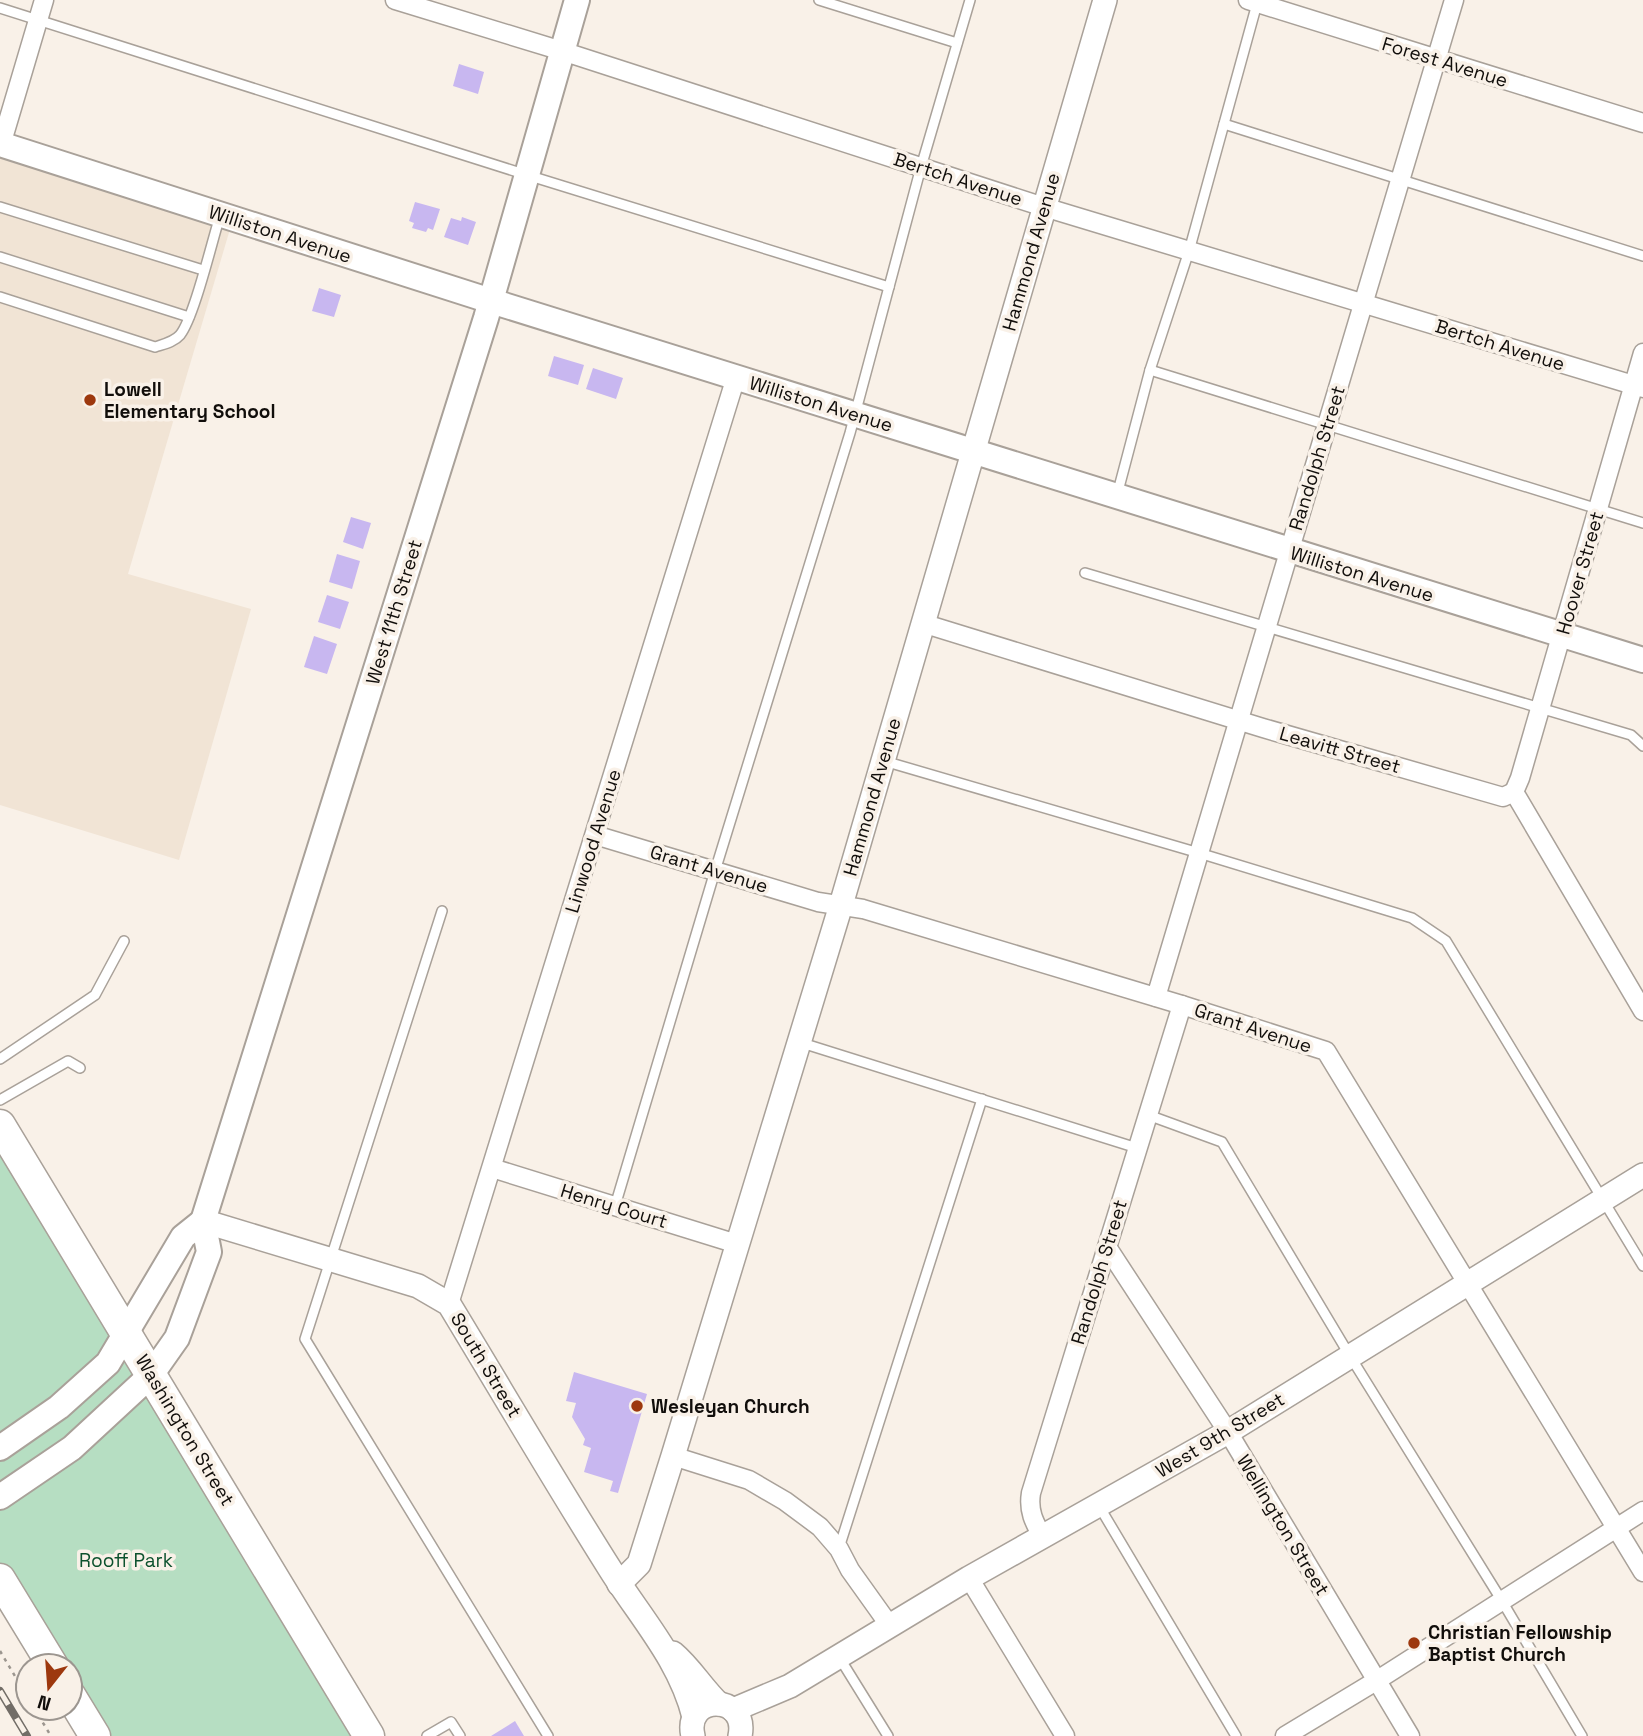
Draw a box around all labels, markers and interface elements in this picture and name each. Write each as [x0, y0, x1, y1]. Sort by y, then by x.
street label: Forest Avenue [1379, 31, 1511, 93]
street label: Bertch Avenue [890, 146, 1026, 212]
street label: Hammond Avenue [996, 170, 1066, 334]
street label: Williston Avenue [205, 199, 355, 269]
street label: Bertch Avenue [1432, 313, 1568, 377]
street label: Williston Avenue [746, 370, 896, 438]
place label: Lowell Elementary School [104, 377, 276, 424]
street label: Randolph Street [1283, 383, 1351, 533]
marker: Lowell Elementary School [82, 392, 98, 408]
street label: Hoover Street [1551, 509, 1609, 637]
street label: West 11th Street [360, 537, 428, 687]
street label: Williston Avenue [1287, 540, 1437, 608]
street label: Hammond Avenue [837, 715, 907, 879]
street label: Leavitt Street [1277, 721, 1403, 779]
street label: Linwood Avenue [559, 766, 627, 916]
street label: Grant Avenue [647, 839, 771, 899]
street label: Grant Avenue [1191, 997, 1315, 1059]
street label: Henry Court [558, 1178, 670, 1234]
street label: Randolph Street [1065, 1197, 1133, 1347]
street label: South Street [445, 1308, 527, 1422]
street label: Washington Street [130, 1350, 240, 1510]
street label: West 9th Street [1151, 1387, 1289, 1483]
place label: Wesleyan Church [651, 1394, 810, 1419]
marker: Wesleyan Church [629, 1398, 645, 1414]
street label: Wellington Street [1231, 1450, 1335, 1600]
park label: Rooff Park [79, 1548, 173, 1573]
place label: Christian Fellowship Baptist Church [1428, 1620, 1612, 1667]
marker: Christian Fellowship Baptist Church [1406, 1635, 1422, 1651]
north arrow [14, 1652, 84, 1722]
text: N [34, 1689, 54, 1717]

